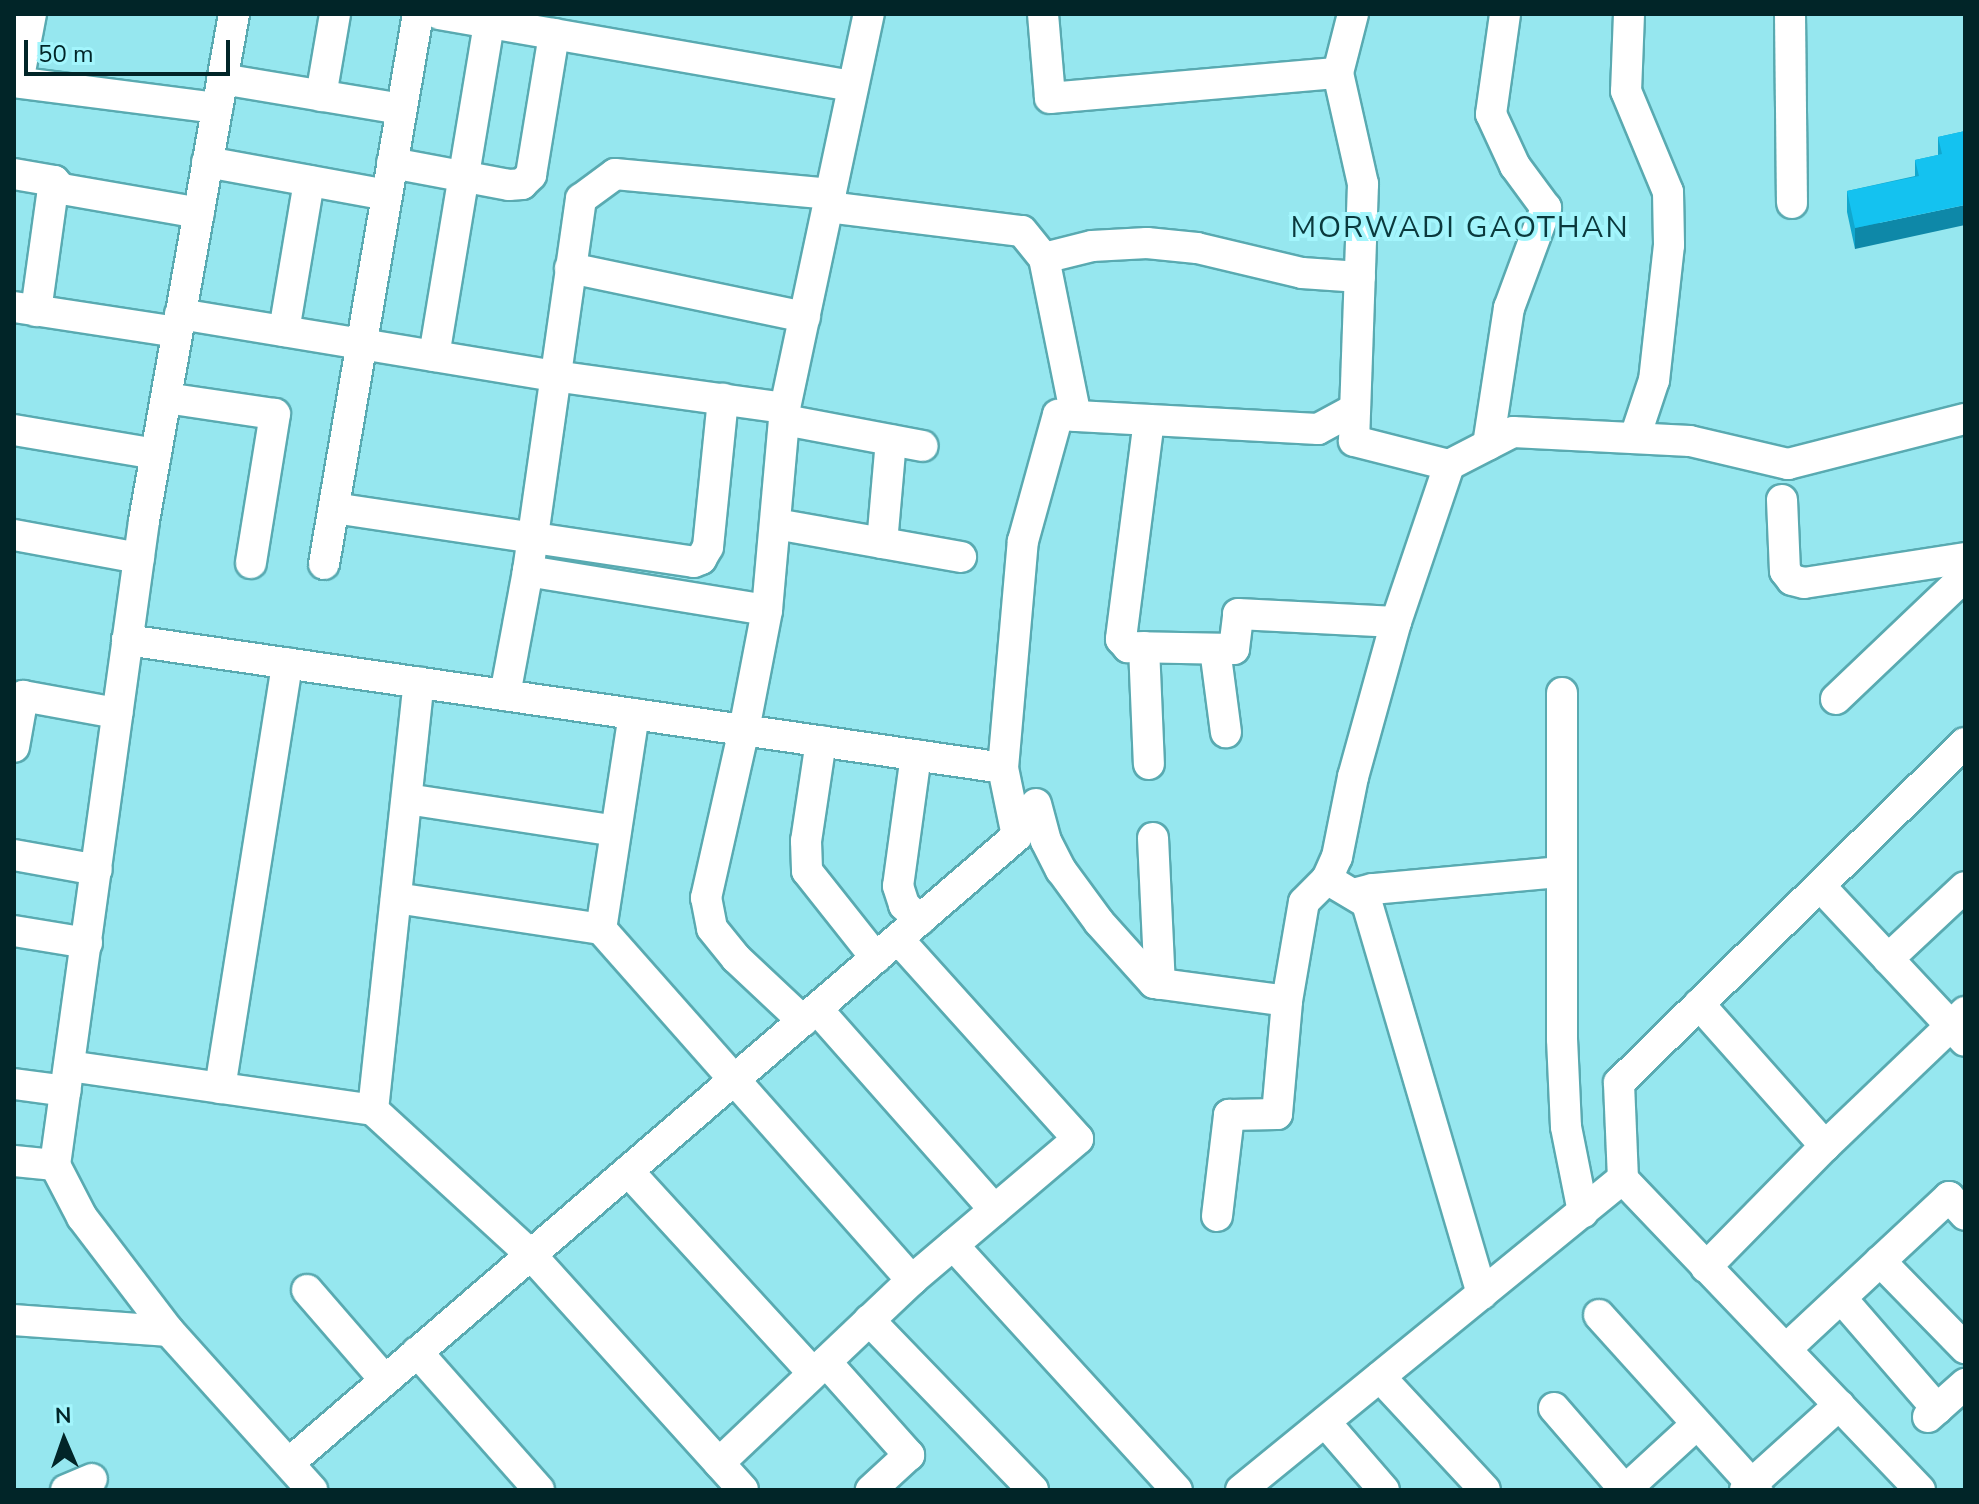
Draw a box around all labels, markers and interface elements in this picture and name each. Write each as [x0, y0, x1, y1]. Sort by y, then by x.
scale bar [28, 24, 234, 74]
text: 50 m [38, 38, 94, 70]
district label: MORWADI GAOTHAN [1290, 210, 1630, 246]
north arrow [24, 1400, 104, 1480]
text: N [54, 1401, 72, 1431]

